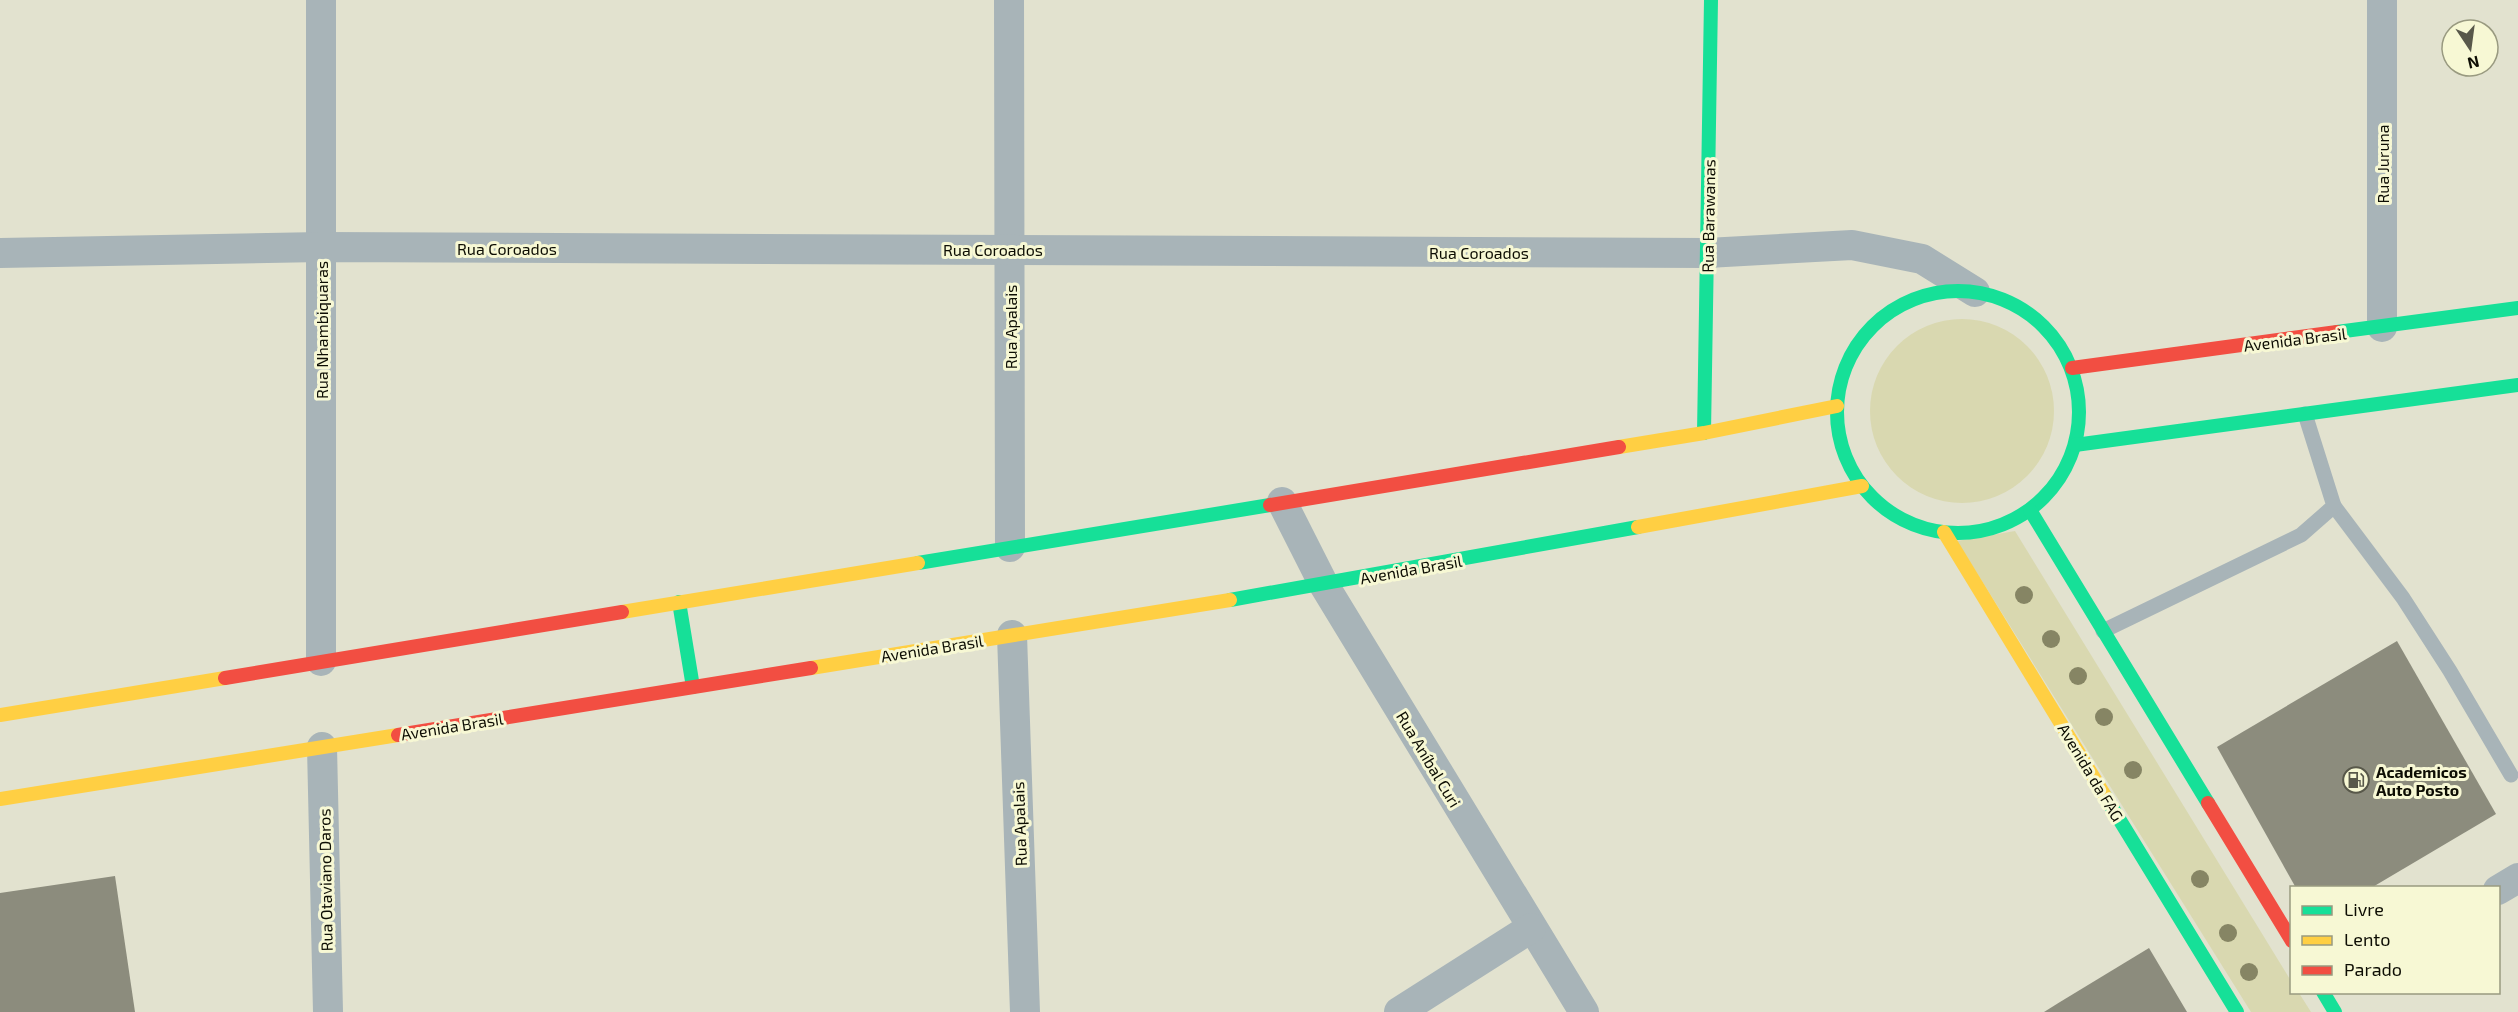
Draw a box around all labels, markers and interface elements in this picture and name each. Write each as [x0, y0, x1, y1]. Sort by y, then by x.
north arrow [2440, 18, 2500, 78]
text: N [2466, 53, 2481, 74]
street label: Rua Juruna [2373, 124, 2392, 204]
street label: Rua Barawanas [1698, 159, 1718, 273]
street label: Rua Coroados [457, 239, 557, 258]
street label: Rua Coroados [943, 240, 1043, 259]
street label: Rua Coroados [1429, 243, 1529, 262]
street label: Rua Nhambiquaras [312, 261, 331, 399]
street label: Rua Apalais [1001, 285, 1020, 369]
street label: Avenida Brasil [2243, 323, 2348, 355]
street label: Avenida Brasil [1358, 551, 1464, 587]
street label: Avenida Brasil [879, 630, 985, 665]
street label: Avenida Brasil [399, 708, 505, 743]
street label: Rua Aníbal Curi [1393, 708, 1465, 810]
street label: Avenida da FAG [2054, 720, 2128, 824]
place label: Academicos Auto Posto [2376, 762, 2467, 799]
fuel station icon: Academicos Auto Posto [2341, 765, 2371, 795]
street label: Rua Apalais [1008, 781, 1030, 867]
street label: Rua Otaviano Daros [314, 808, 336, 952]
legend [2290, 886, 2500, 994]
text: Livre [2344, 898, 2384, 920]
text: Lento [2344, 928, 2390, 950]
text: Parado [2344, 958, 2402, 980]

